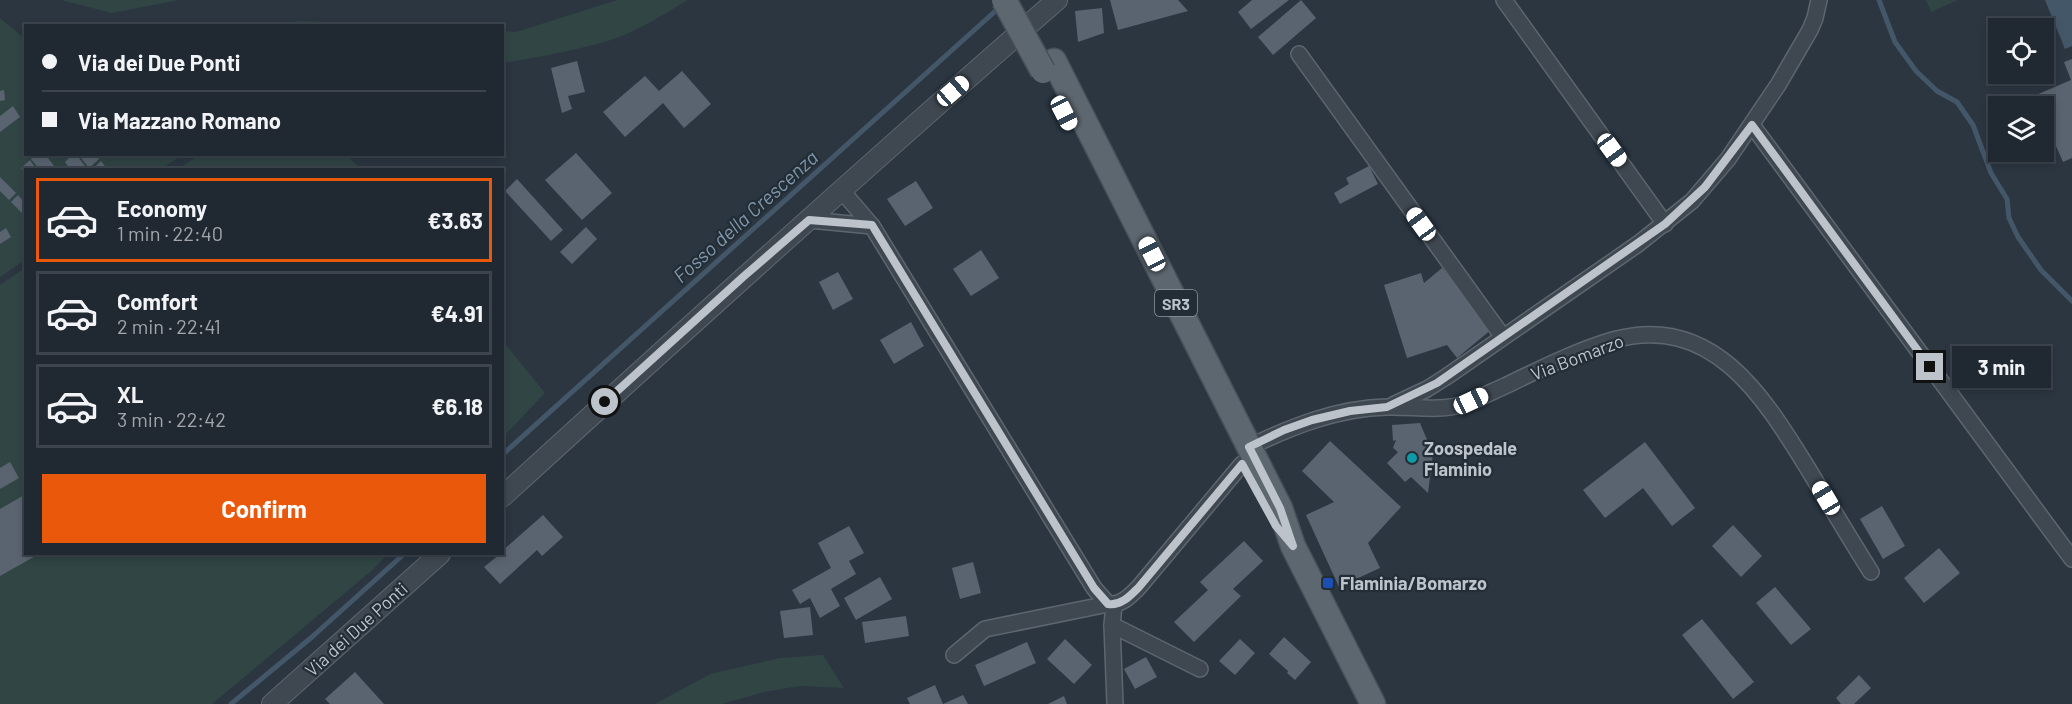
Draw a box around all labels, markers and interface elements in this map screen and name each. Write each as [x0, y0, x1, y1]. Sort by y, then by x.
map controls [1988, 18, 2054, 162]
button: locate [1988, 18, 2054, 84]
text: Via dei Due Ponti [78, 49, 240, 75]
car [934, 72, 972, 110]
car [1048, 93, 1080, 133]
button: layers [1988, 96, 2054, 162]
text: Via Mazzano Romano [78, 107, 281, 133]
car [1594, 130, 1630, 170]
water label: Fosso della Crescenza [668, 145, 822, 287]
icon: car [45, 193, 99, 247]
text: Economy [117, 195, 207, 221]
car [1403, 204, 1439, 244]
text: €3.63 [428, 207, 483, 233]
text: 1 min · 22:40 [117, 221, 223, 245]
car [1136, 234, 1168, 274]
icon: car [45, 286, 99, 340]
text: Comfort [117, 288, 198, 314]
road number: SR3 [1155, 290, 1197, 316]
text: €4.91 [431, 300, 483, 326]
text: 2 min · 22:41 [117, 314, 221, 338]
street label: Via Bomarzo [1527, 329, 1627, 385]
callout: 3 min [1951, 346, 2050, 388]
route end [1916, 353, 1943, 380]
text: 3 min [1978, 355, 2025, 379]
icon: car [45, 379, 99, 433]
text: XL [117, 381, 143, 407]
car [1451, 385, 1491, 417]
route start [591, 388, 618, 415]
text: €6.18 [432, 393, 483, 419]
text: 3 min · 22:42 [117, 407, 226, 431]
place label: Zoospedale Flaminio [1424, 437, 1517, 480]
marker: Zoospedale Flaminio [1405, 451, 1419, 465]
button: Confirm [42, 474, 486, 543]
car [1809, 478, 1843, 518]
place label: Flaminia/Bomarzo [1340, 572, 1487, 594]
marker: Flaminia/Bomarzo [1321, 576, 1335, 590]
street label: Via dei Due Ponti [300, 577, 412, 681]

